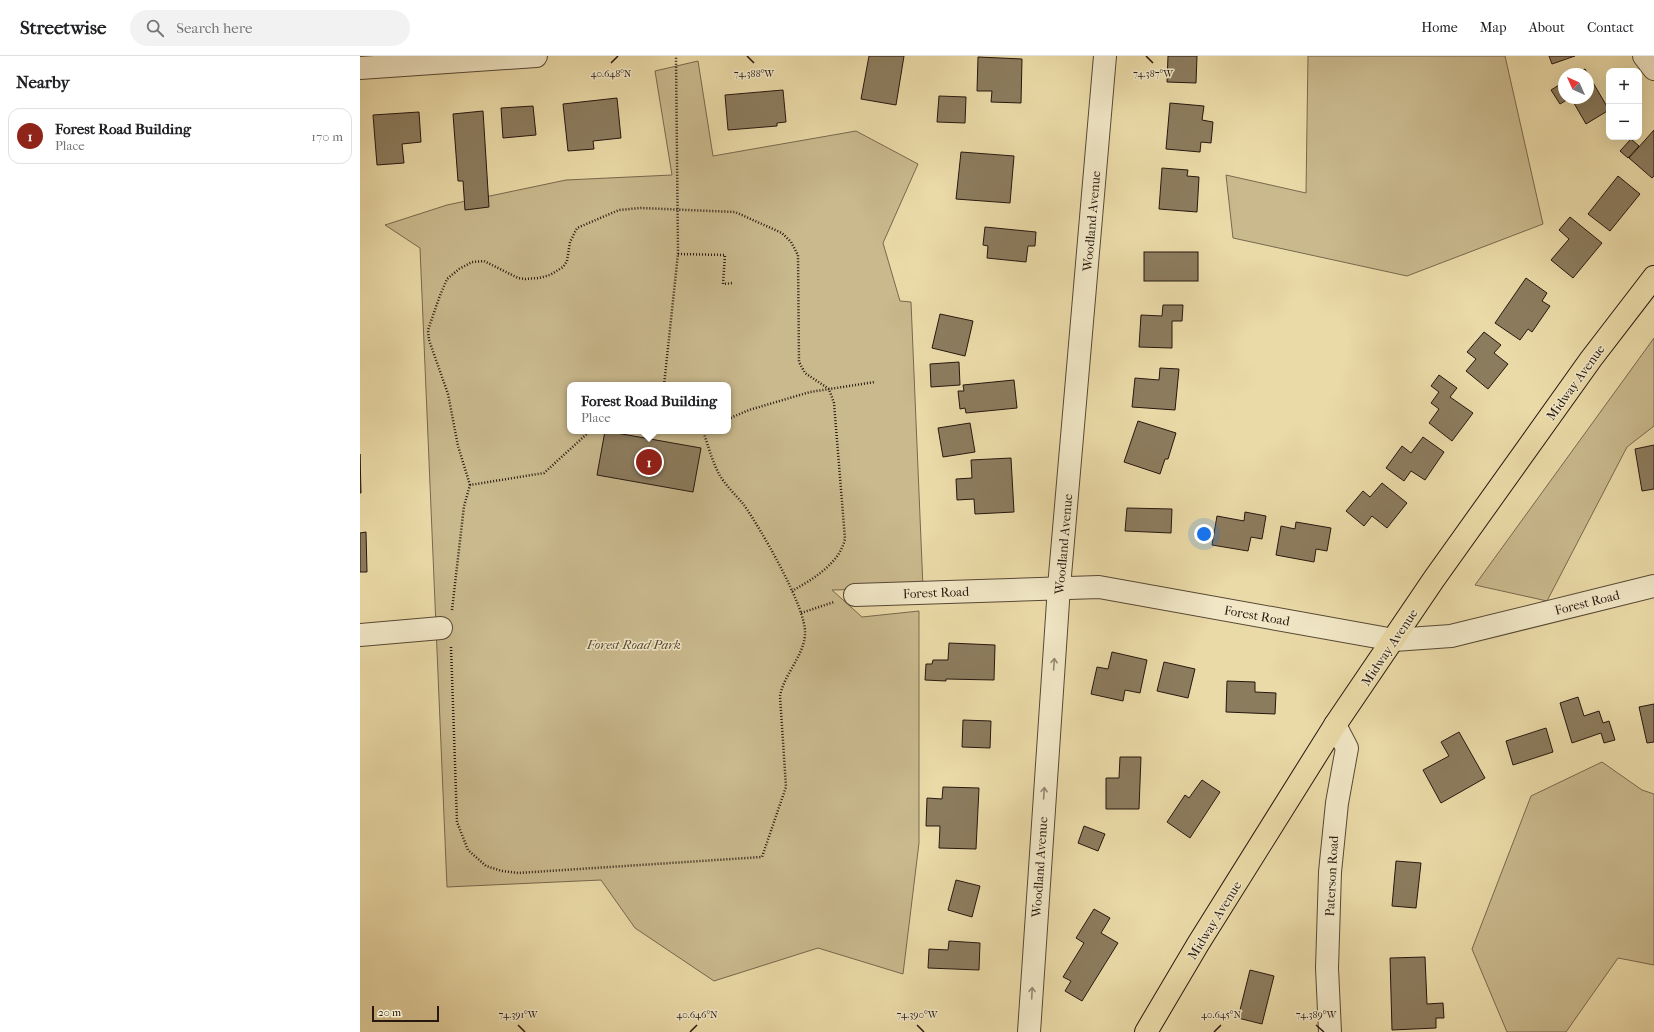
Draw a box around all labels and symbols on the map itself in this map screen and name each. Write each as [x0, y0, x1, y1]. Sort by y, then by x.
text: 40.648°N [591, 68, 632, 80]
text: 74.388°W [734, 68, 775, 80]
text: 74.387°W [1133, 68, 1174, 80]
north arrow [1558, 68, 1594, 104]
street label: Woodland Avenue [1080, 169, 1103, 273]
street label: Midway Avenue [1543, 341, 1608, 423]
pin: 1 [636, 447, 662, 477]
street label: Woodland Avenue [1052, 492, 1075, 596]
your location [1194, 524, 1214, 544]
street label: Forest Road [903, 584, 970, 601]
street label: Forest Road [1553, 587, 1622, 618]
street label: Forest Road [1223, 602, 1292, 629]
street label: Midway Avenue [1358, 605, 1421, 689]
park label: Forest Road Park [586, 637, 681, 652]
one-way arrow [1050, 658, 1057, 671]
one-way arrow [1041, 787, 1048, 800]
street label: Woodland Avenue [1028, 816, 1051, 919]
street label: Paterson Road [1322, 834, 1341, 917]
street label: Midway Avenue [1184, 878, 1245, 962]
one-way arrow [1028, 987, 1035, 1000]
scale bar [372, 1004, 439, 1023]
text: 74.391°W [498, 1009, 539, 1021]
text: 40.646°N [676, 1009, 718, 1021]
text: 74.390°W [897, 1009, 939, 1021]
text: 40.645°N [1201, 1009, 1241, 1021]
text: 74.389°W [1296, 1009, 1337, 1021]

